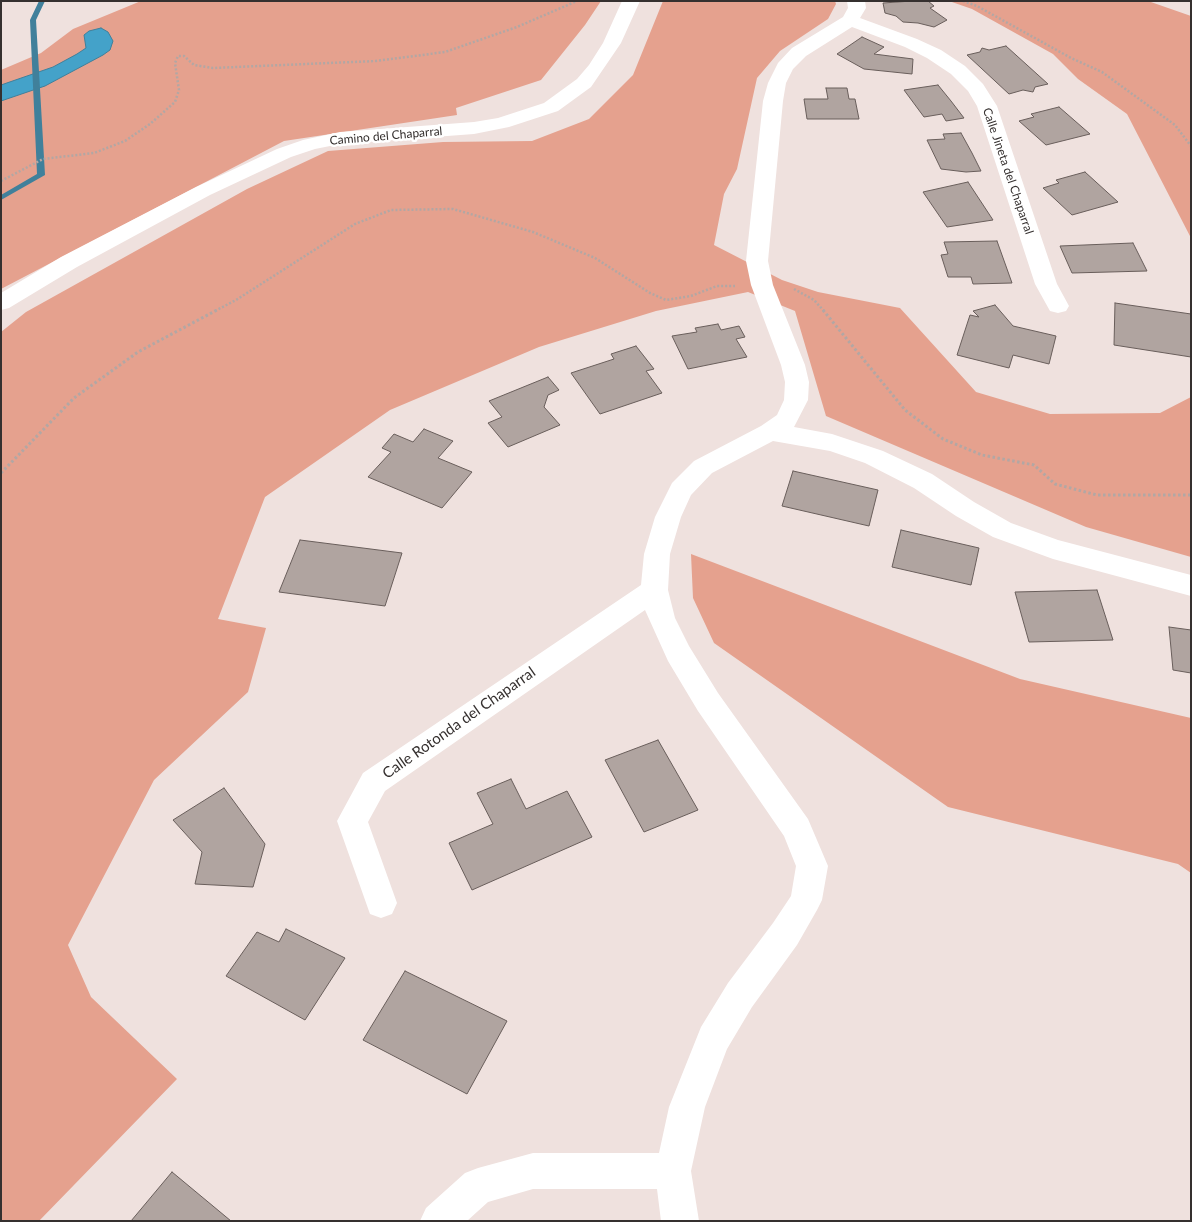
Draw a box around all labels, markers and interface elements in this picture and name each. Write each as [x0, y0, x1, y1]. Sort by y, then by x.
street label: Calle Jineta del Chaparral [980, 106, 1036, 236]
street label: Camino del Chaparral [329, 124, 443, 148]
street label: Calle Rotonda del Chaparral [379, 663, 539, 783]

